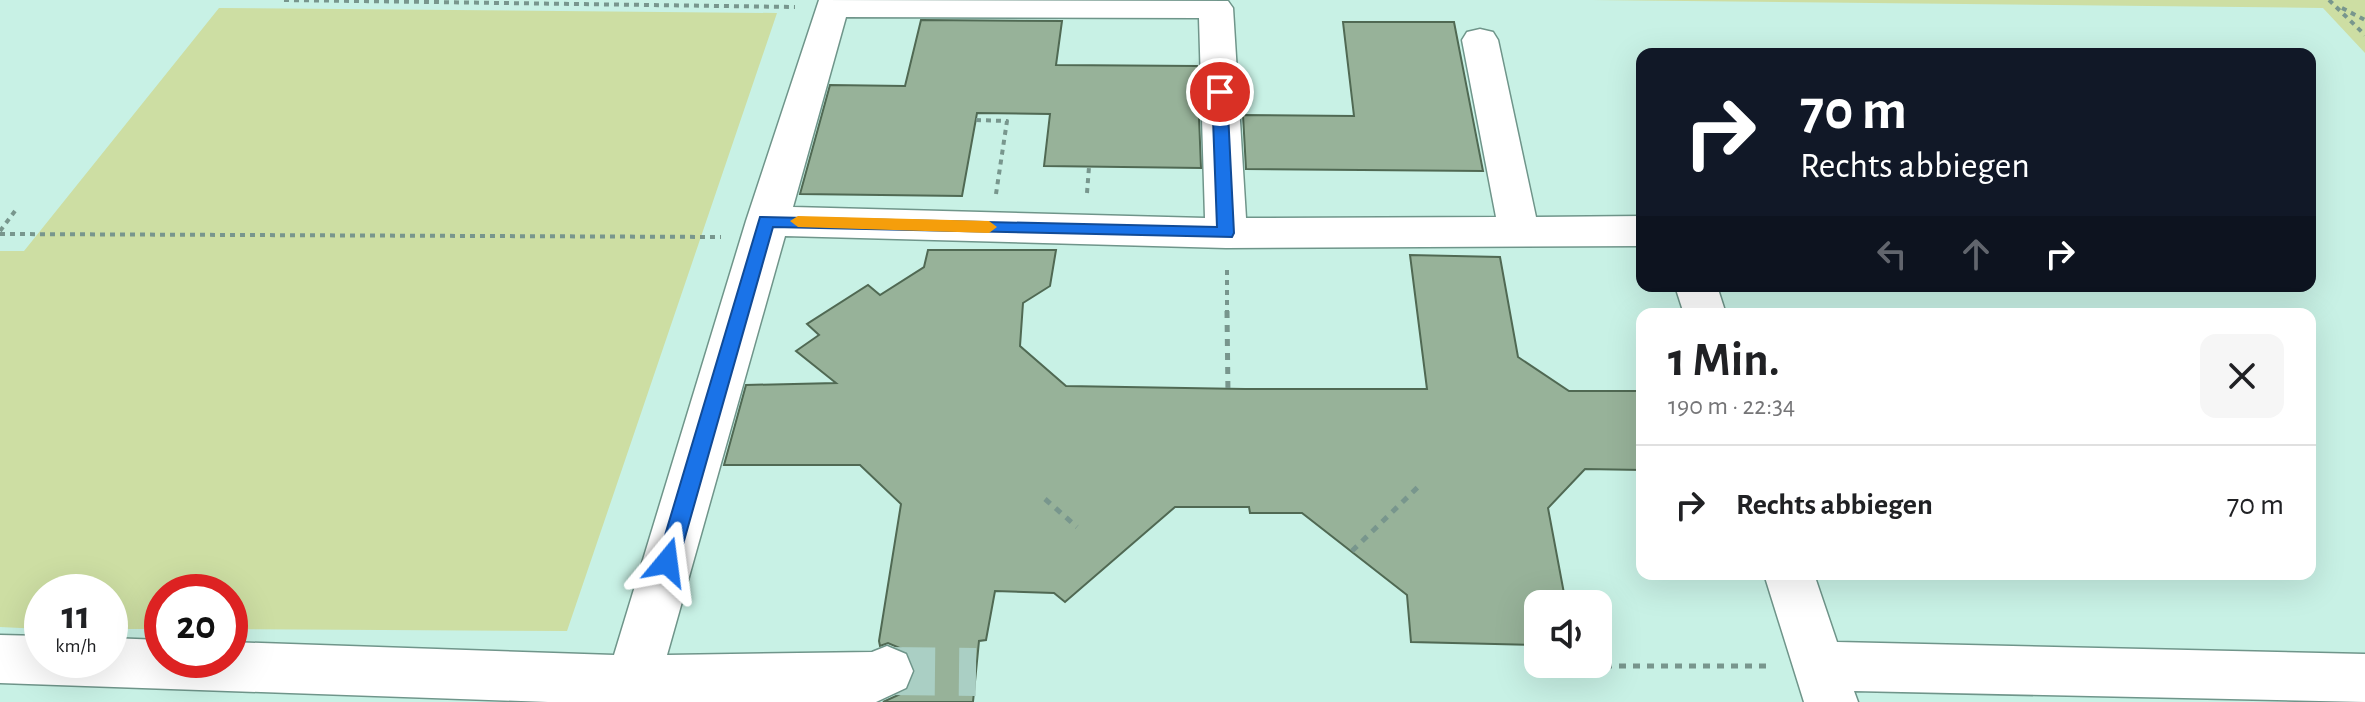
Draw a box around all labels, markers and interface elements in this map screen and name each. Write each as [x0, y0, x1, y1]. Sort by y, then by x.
pin [1186, 58, 1254, 126]
icon: arrive [1198, 70, 1242, 114]
icon: right [1668, 80, 1772, 184]
text: 70 m [1800, 83, 1907, 139]
text: Rechts abbiegen [1800, 148, 2030, 184]
icon: left [1870, 232, 1914, 276]
icon: ahead [1954, 232, 1998, 276]
icon: right [2038, 232, 2082, 276]
button: close [2200, 334, 2284, 418]
text: 1 Min. [1668, 337, 1780, 385]
text: 190 m · 22:34 [1668, 393, 1795, 419]
icon: right [1668, 483, 1712, 527]
text: Rechts abbiegen [1736, 490, 1933, 520]
text: 70 m [2227, 490, 2284, 520]
position arrow [625, 520, 709, 604]
speed limit sign: 20 [144, 574, 248, 678]
map controls [1524, 590, 1612, 678]
button: sound [1524, 590, 1612, 678]
text: 11 [62, 596, 90, 636]
text: km/h [55, 636, 97, 656]

